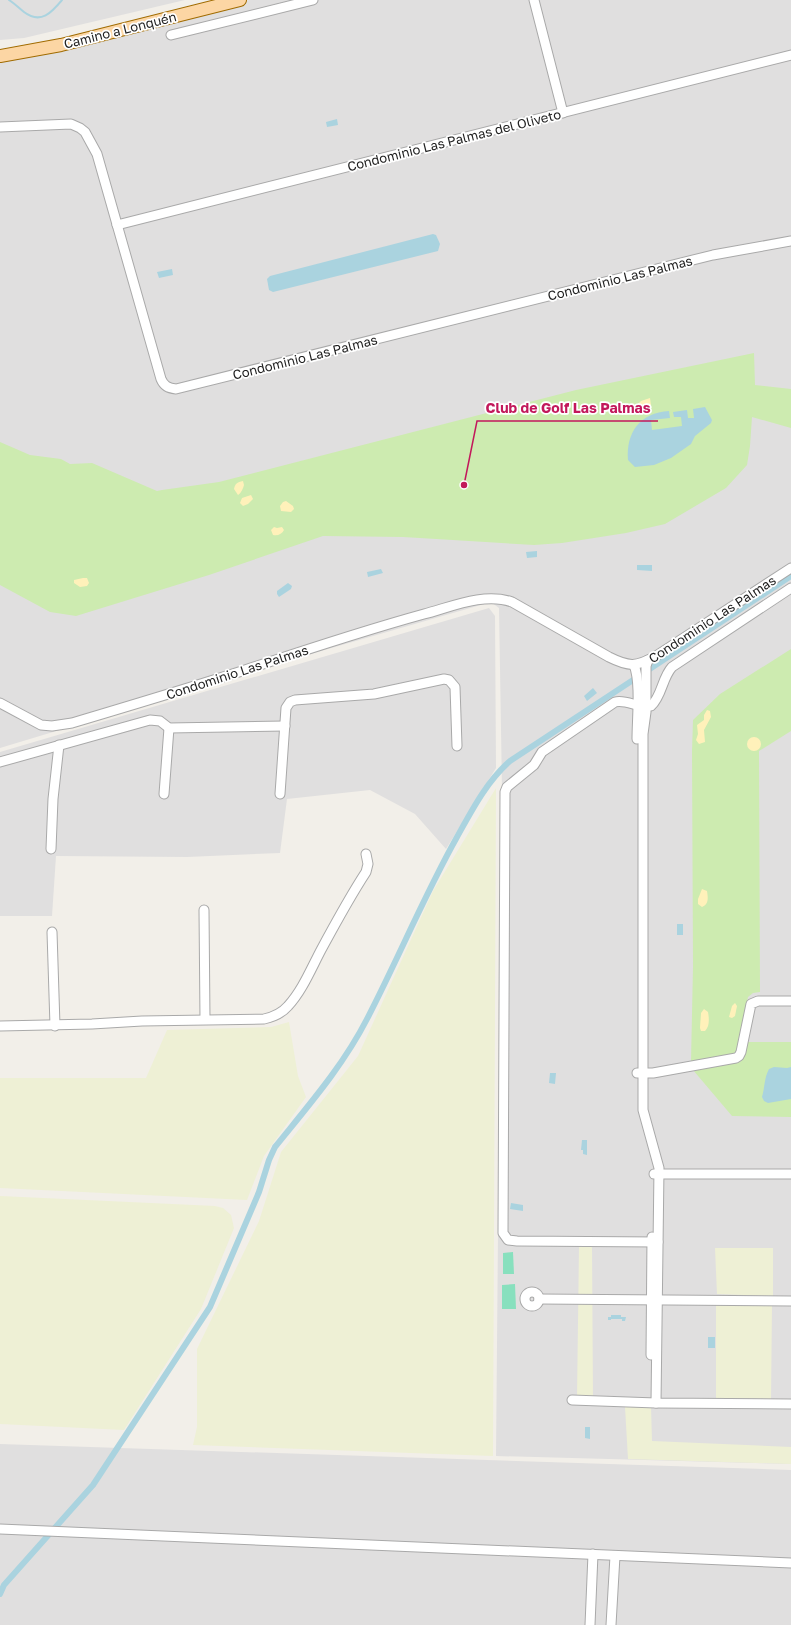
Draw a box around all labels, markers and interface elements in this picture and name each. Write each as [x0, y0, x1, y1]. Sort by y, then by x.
street label: Camino a Lonquén [62, 8, 178, 52]
street label: Condominio Las Palmas del Oliveto [346, 106, 563, 174]
street label: Condominio Las Palmas [546, 252, 694, 304]
street label: Condominio Las Palmas [231, 331, 379, 383]
callout: Club de Golf Las Palmas [477, 395, 658, 421]
text: Club de Golf Las Palmas [486, 399, 651, 416]
street label: Condominio Las Palmas [645, 572, 779, 666]
street label: Condominio Las Palmas [164, 641, 310, 703]

